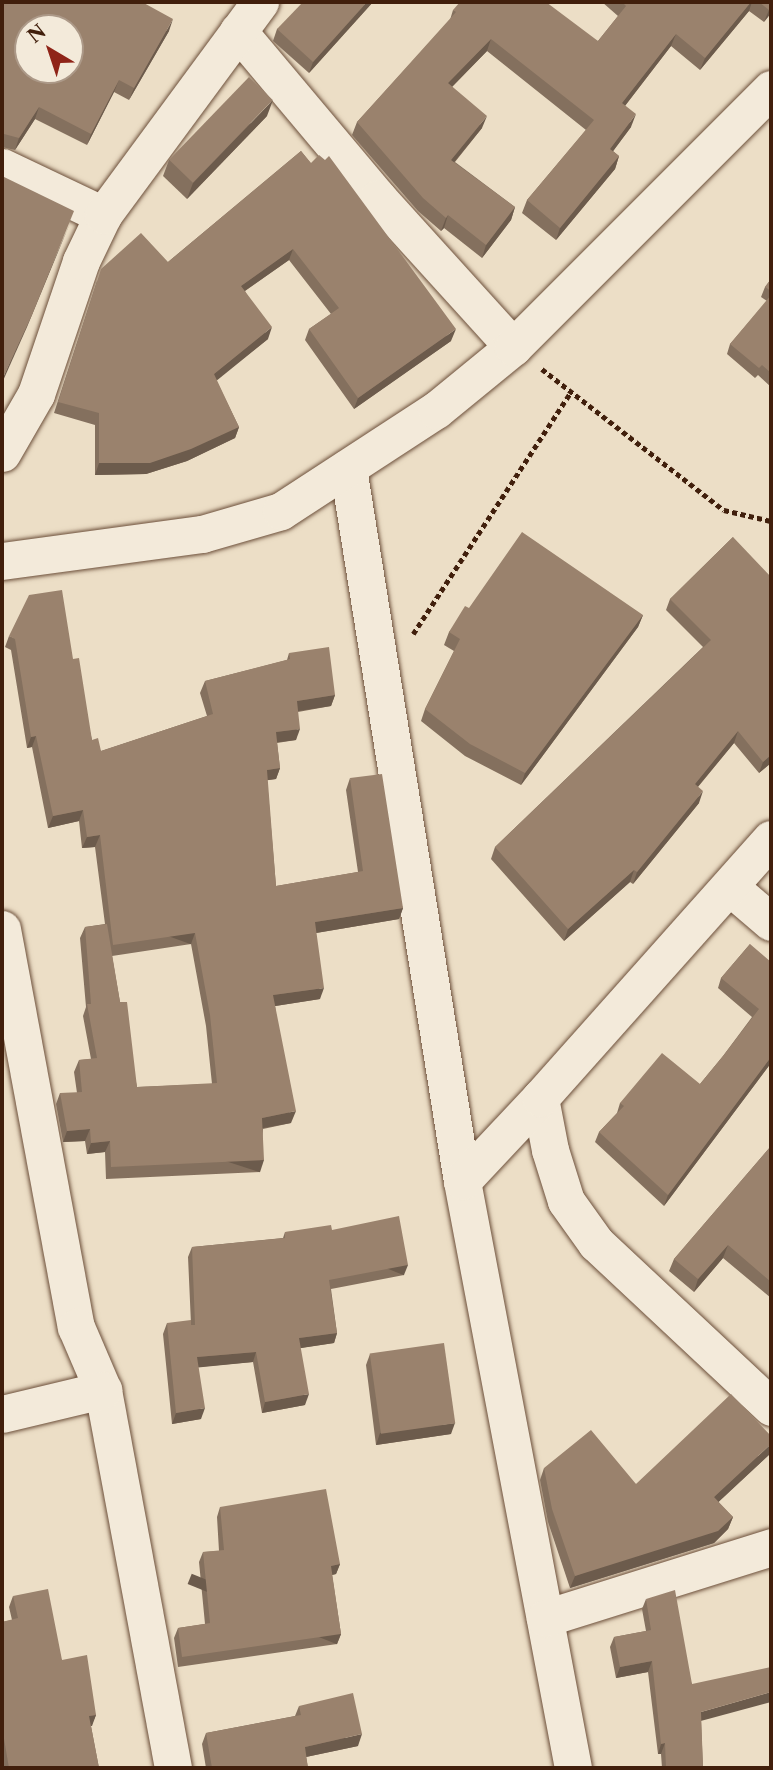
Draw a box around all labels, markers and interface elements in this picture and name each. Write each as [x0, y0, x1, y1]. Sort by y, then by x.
north arrow [14, 14, 84, 84]
text: N [23, 20, 50, 48]

